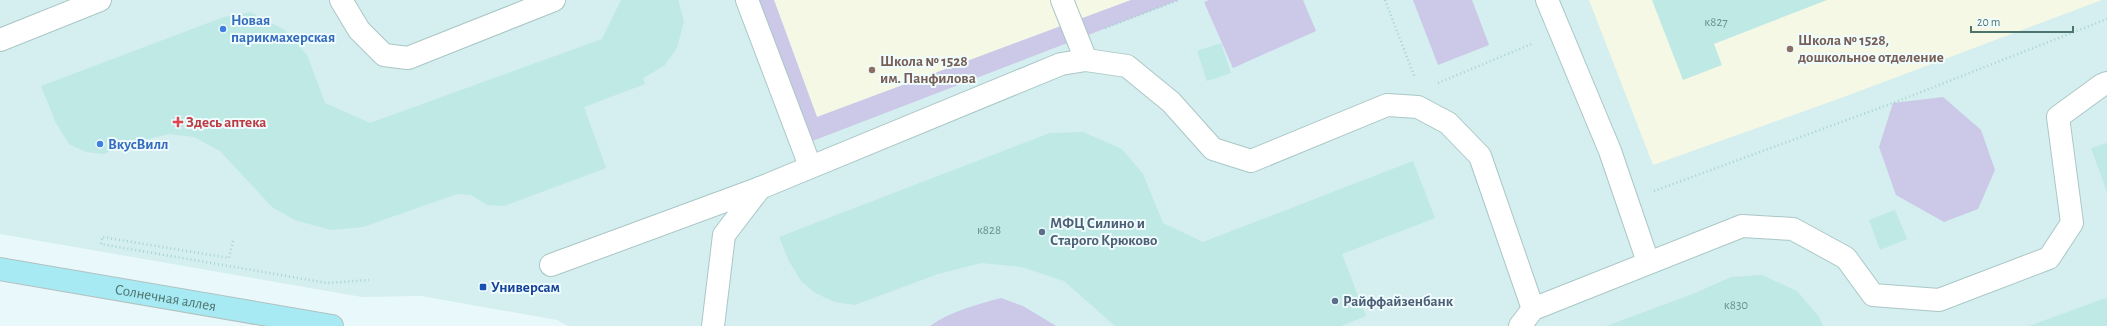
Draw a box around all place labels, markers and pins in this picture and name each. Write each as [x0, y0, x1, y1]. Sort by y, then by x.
place label: Новая парикмахерская [231, 13, 335, 45]
marker: Новая парикмахерская [218, 24, 228, 34]
place label: Школа № 1528, дошкольное отделение [1798, 33, 1944, 65]
marker: Школа № 1528, дошкольное отделение [1785, 44, 1795, 54]
place label: Школа № 1528 им. Панфилова [880, 54, 976, 86]
marker: Школа № 1528 им. Панфилова [867, 65, 877, 75]
place label: Здесь аптека [186, 115, 266, 130]
marker: Здесь аптека [173, 117, 183, 127]
place label: ВкусВилл [108, 137, 169, 152]
marker: ВкусВилл [95, 139, 105, 149]
place label: МФЦ Силино и Старого Крюково [1050, 216, 1157, 248]
marker: МФЦ Силино и Старого Крюково [1037, 227, 1047, 237]
place label: Универсам [491, 280, 560, 295]
marker: Универсам [478, 282, 488, 292]
place label: Райффайзенбанк [1343, 294, 1454, 309]
marker: Райффайзенбанк [1330, 296, 1340, 306]

